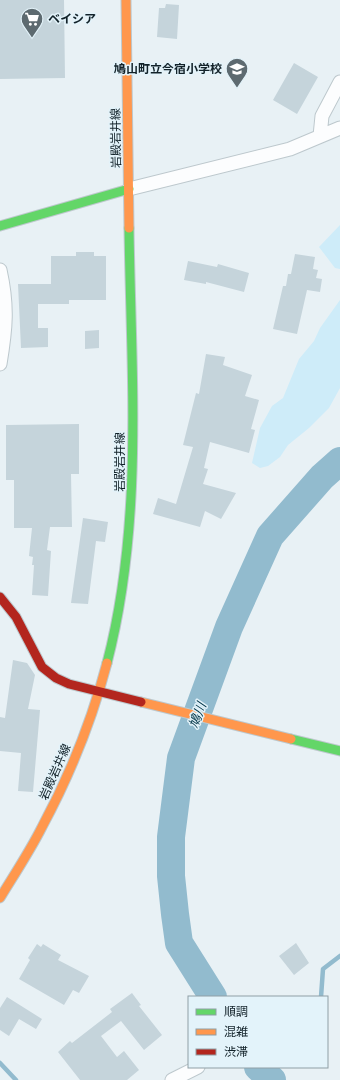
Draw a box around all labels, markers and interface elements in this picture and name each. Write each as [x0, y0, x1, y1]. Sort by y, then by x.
supermarket icon: ベイシア [19, 6, 45, 39]
place label: ベイシア [48, 12, 96, 26]
school or university icon: 鳩山町立今宿小学校 [224, 56, 250, 89]
place label: 鳩山町立今宿小学校 [113, 62, 222, 76]
street label: 岩殿岩井線 [108, 108, 124, 168]
street label: 岩殿岩井線 [113, 432, 127, 492]
water label: 鳩川 [186, 699, 210, 730]
street label: 岩殿岩井線 [36, 742, 74, 802]
legend [188, 996, 328, 1068]
text: 順調 [224, 1005, 248, 1019]
text: 混雑 [224, 1025, 248, 1039]
text: 渋滞 [224, 1045, 248, 1059]

